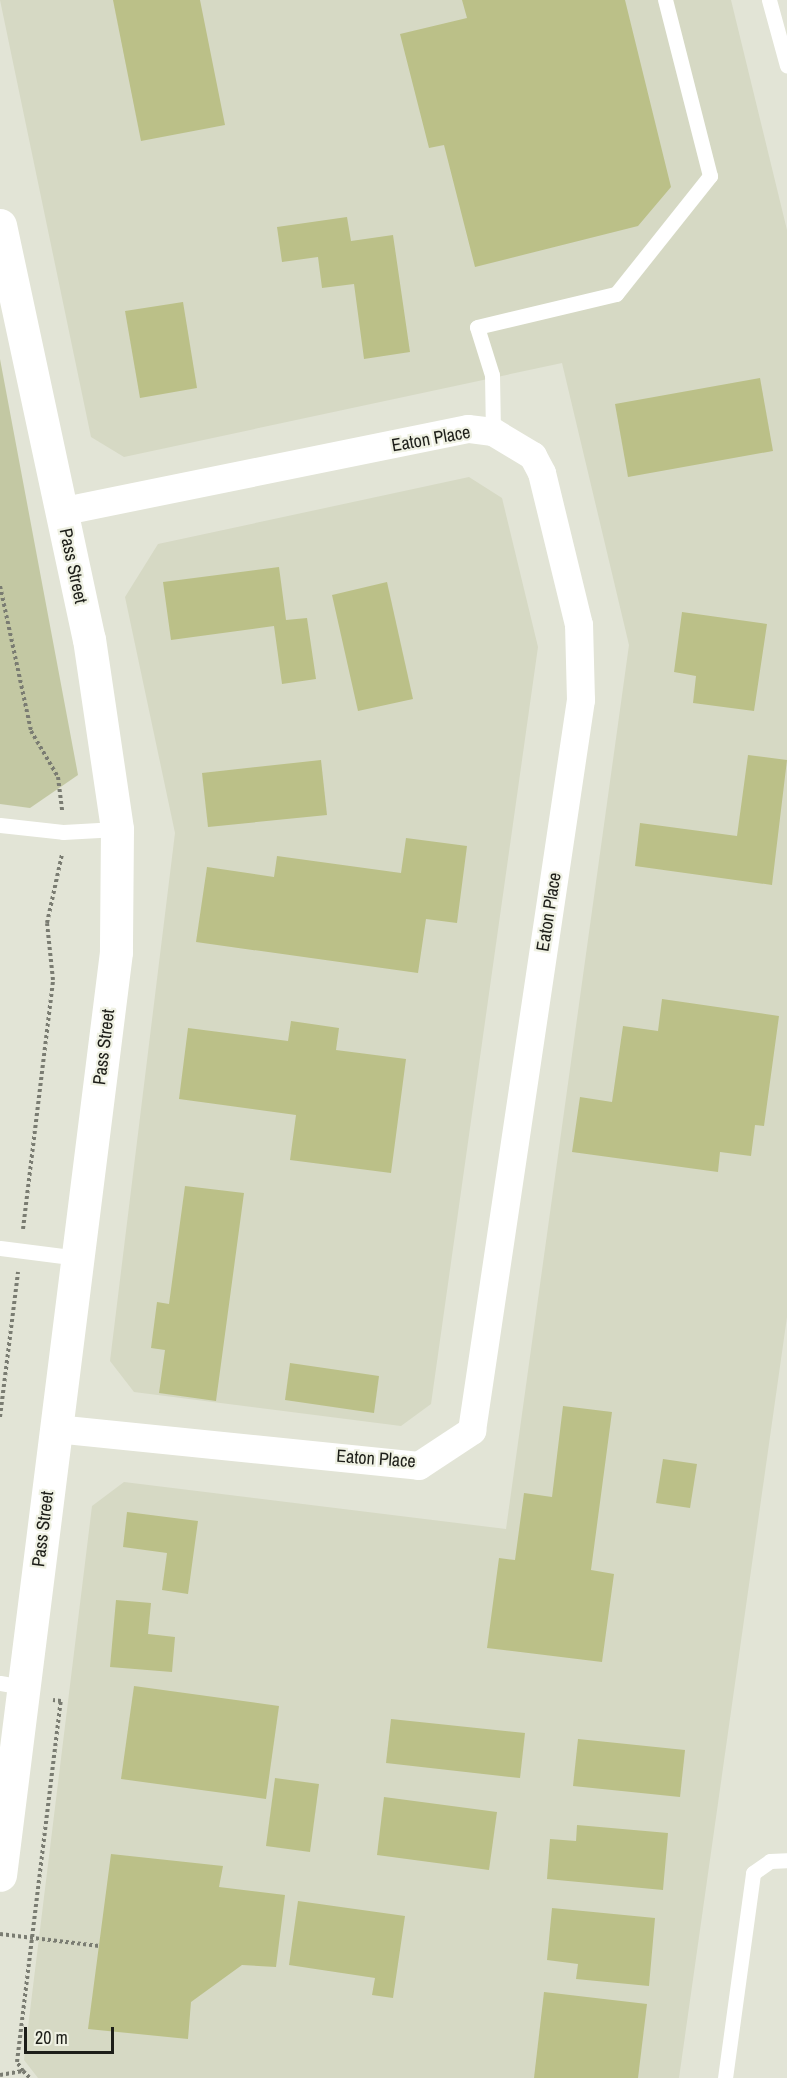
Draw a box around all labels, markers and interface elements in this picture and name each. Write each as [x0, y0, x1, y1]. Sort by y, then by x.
street label: Eaton Place [390, 421, 472, 457]
street label: Pass Street [55, 526, 91, 606]
street label: Eaton Place [532, 871, 566, 953]
street label: Pass Street [89, 1008, 119, 1086]
street label: Eaton Place [336, 1445, 416, 1473]
street label: Pass Street [28, 1490, 58, 1568]
scale bar [27, 2015, 117, 2053]
text: 20 m [35, 2025, 68, 2050]

